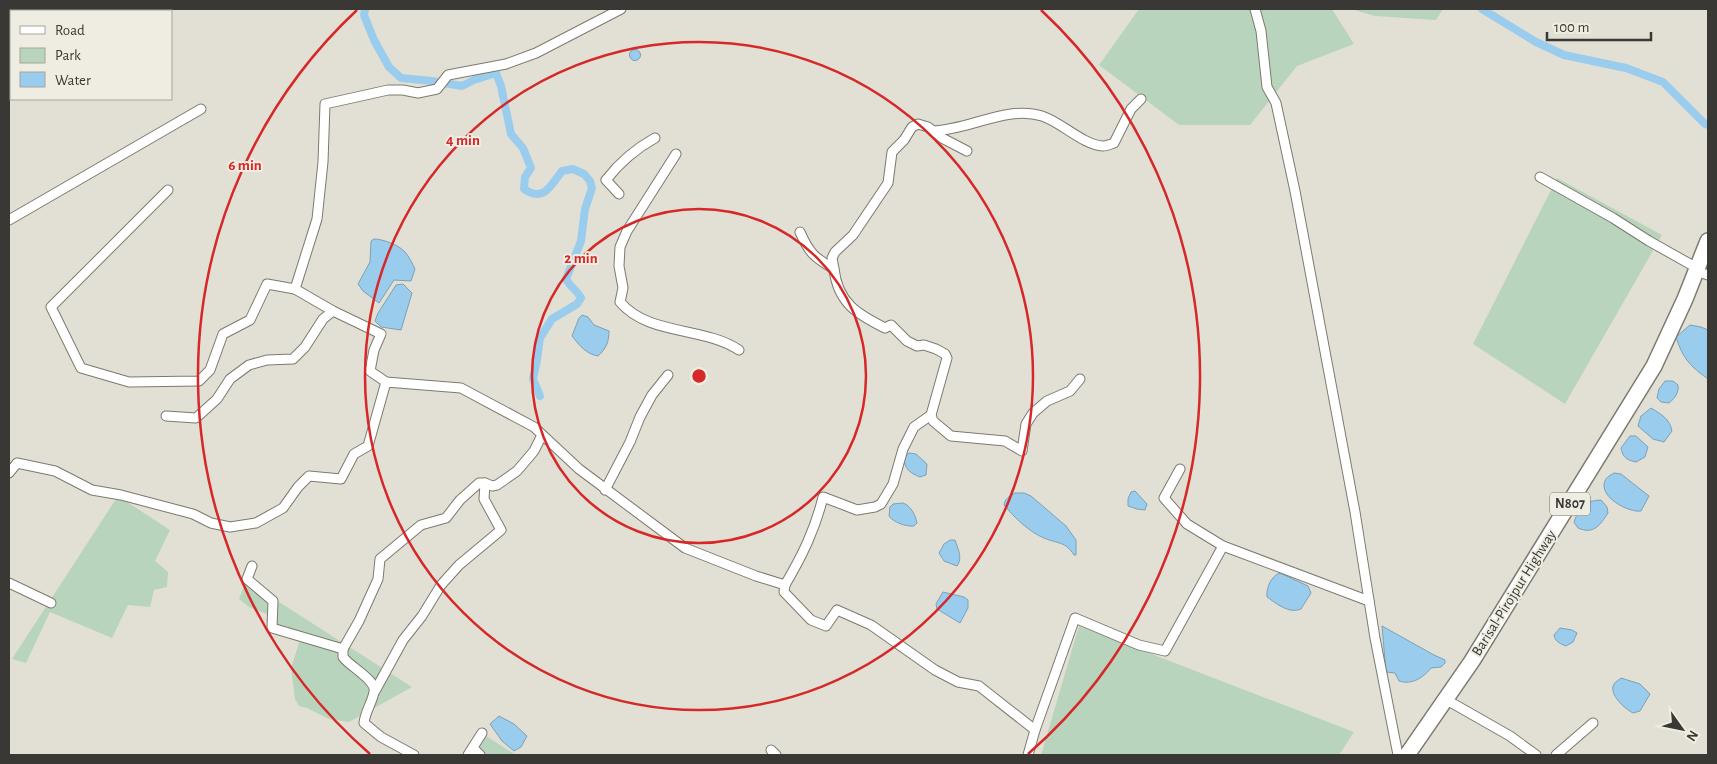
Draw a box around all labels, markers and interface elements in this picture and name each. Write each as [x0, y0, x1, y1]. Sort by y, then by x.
legend [10, 10, 172, 100]
scale bar [1547, 10, 1651, 42]
text: 100 m [1554, 20, 1589, 35]
text: Road [55, 23, 85, 38]
text: Park [55, 48, 81, 63]
text: Water [55, 73, 91, 88]
text: 4 min [446, 133, 480, 148]
text: 6 min [228, 158, 262, 173]
text: 2 min [564, 251, 598, 266]
centre of rings [690, 367, 708, 385]
road number: N807 [1550, 492, 1590, 516]
street label: Barisal-Pirojpur Highway [1469, 527, 1559, 659]
north arrow [1657, 704, 1707, 754]
text: N [1684, 728, 1701, 743]

